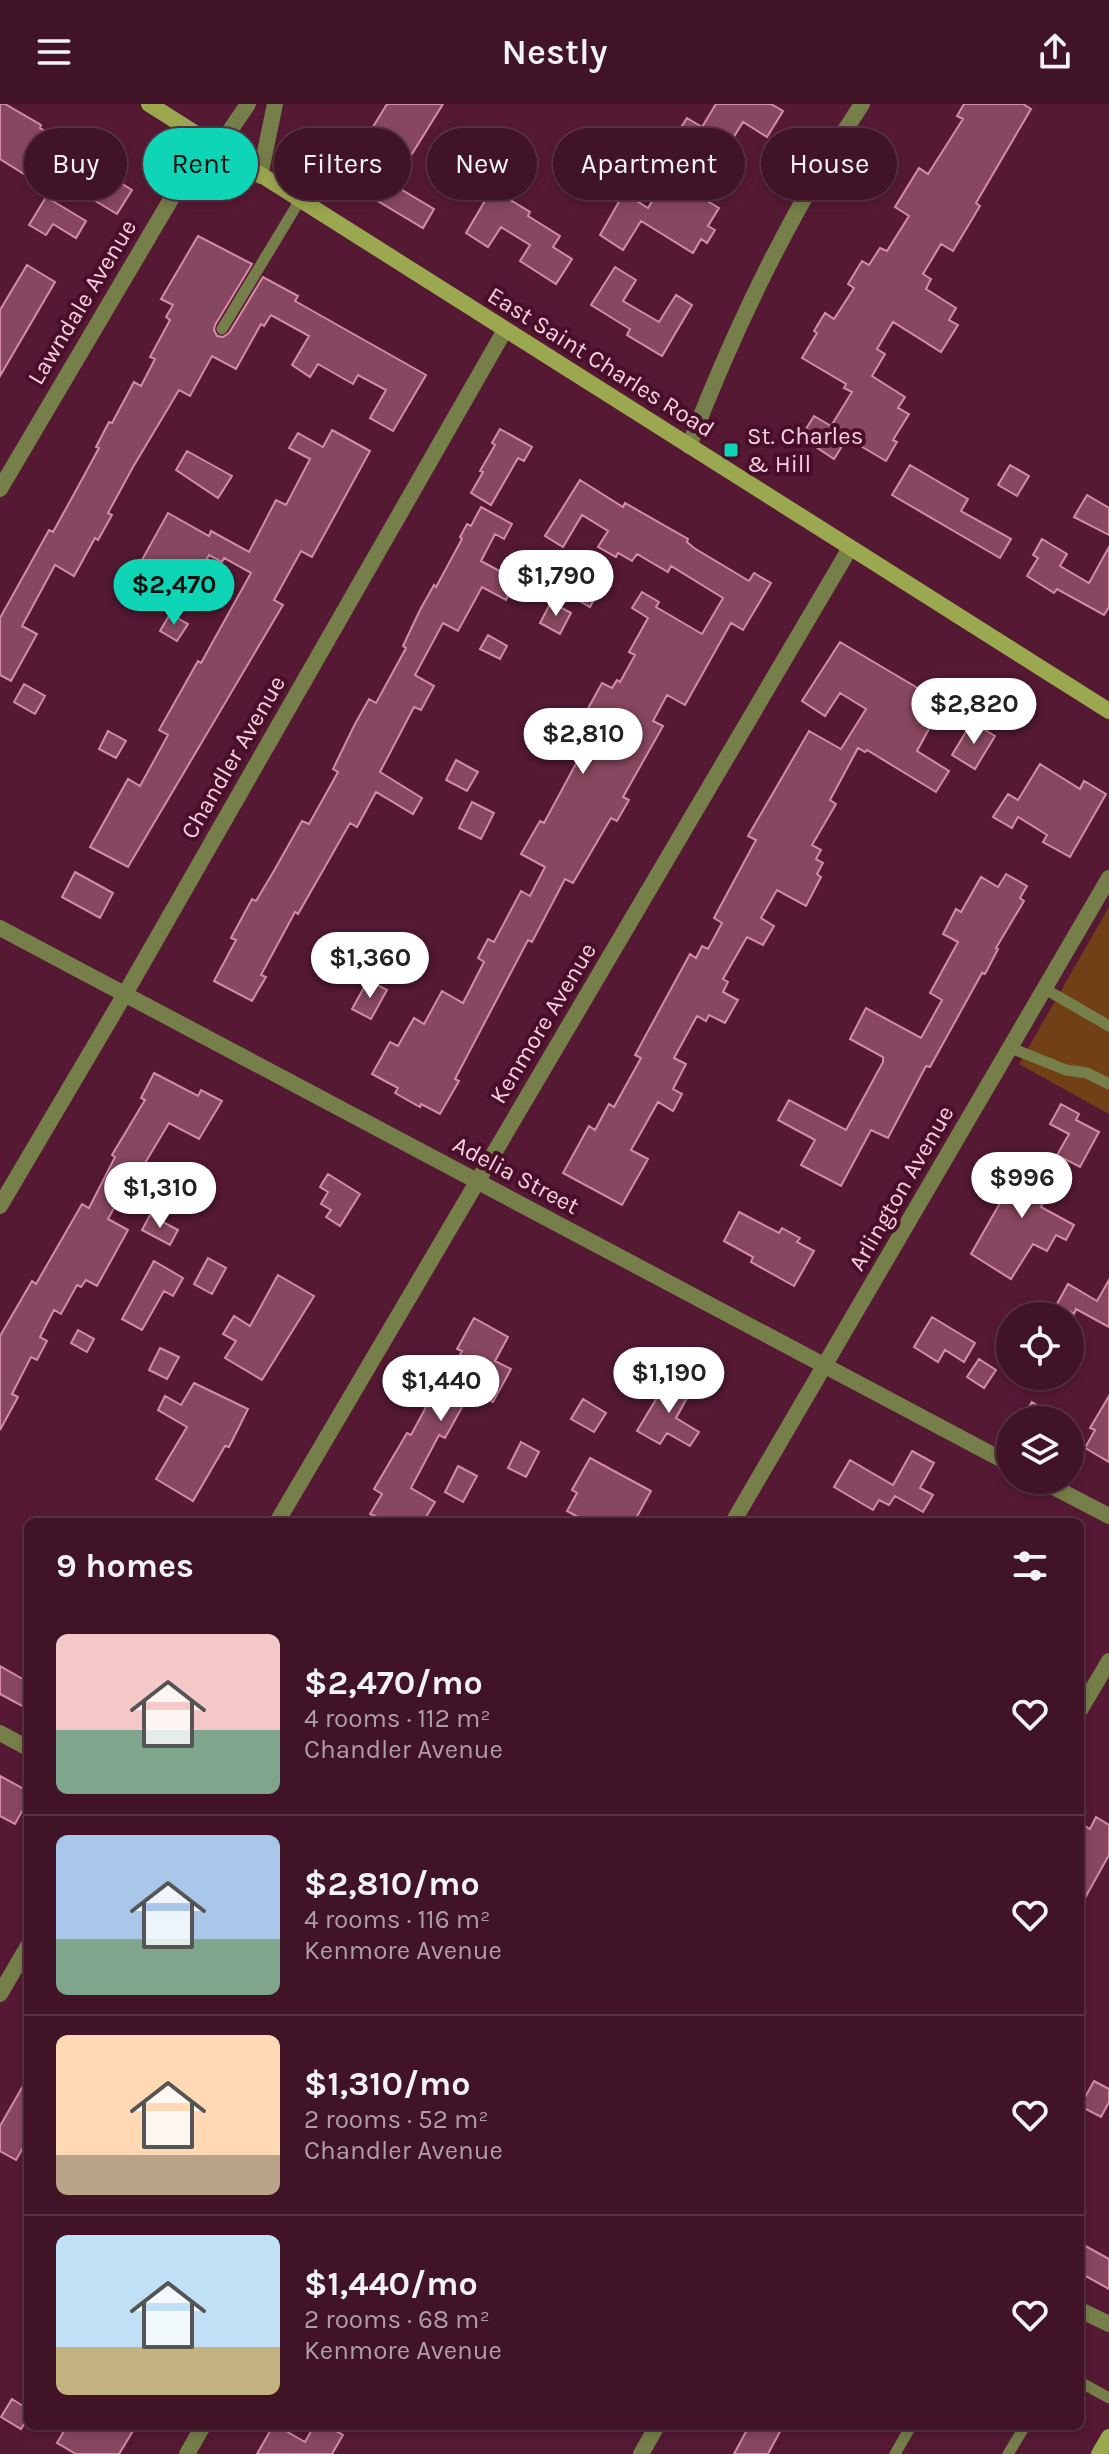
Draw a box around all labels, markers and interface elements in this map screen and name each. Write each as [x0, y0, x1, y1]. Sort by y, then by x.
icon: menu [32, 30, 76, 74]
icon: share [1033, 30, 1077, 74]
text: Nestly [502, 31, 607, 73]
chip: Buy [24, 128, 127, 200]
chip: Rent [143, 128, 258, 200]
chip: Filters [274, 128, 411, 200]
chip: New [427, 128, 537, 200]
chip: Apartment [553, 128, 745, 200]
chip: House [761, 128, 897, 200]
street label: Lawndale Avenue [22, 214, 142, 390]
street label: East Saint Charles Road [483, 281, 719, 443]
place label: St. Charles & Hill [747, 422, 863, 478]
marker: St. Charles & Hill [722, 441, 740, 459]
pin: $1,790 [491, 550, 621, 618]
pin: $2,470 [109, 559, 239, 627]
text: $1,790 [516, 560, 596, 591]
text: $2,470 [131, 569, 217, 600]
street label: Chandler Avenue [175, 671, 291, 843]
pin: $2,820 [909, 678, 1039, 746]
text: $2,820 [929, 688, 1019, 719]
pin: $2,810 [518, 708, 648, 776]
text: $2,810 [542, 718, 624, 749]
pin: $1,360 [305, 932, 435, 1000]
street label: Kenmore Avenue [484, 938, 602, 1108]
text: $1,360 [329, 942, 411, 973]
street label: Arlington Avenue [842, 1101, 960, 1275]
street label: Adelia Street [448, 1130, 584, 1220]
pin: $996 [975, 1152, 1069, 1220]
pin: $1,310 [95, 1162, 225, 1230]
text: $996 [989, 1162, 1055, 1193]
text: $1,310 [122, 1172, 198, 1203]
map controls [996, 1302, 1084, 1494]
button: locate [996, 1302, 1084, 1390]
pin: $1,190 [604, 1347, 734, 1415]
pin: $1,440 [376, 1355, 506, 1423]
text: $1,190 [631, 1357, 707, 1388]
text: $1,440 [400, 1365, 482, 1396]
button: layers [996, 1406, 1084, 1494]
icon: filters [1008, 1544, 1052, 1588]
text: 9 homes [56, 1546, 194, 1586]
text: $2,470/mo [304, 1663, 483, 1703]
icon: home [120, 1666, 216, 1762]
icon: heart [1008, 1692, 1052, 1736]
text: 4 rooms · 112 m² [304, 1703, 491, 1734]
text: Chandler Avenue [304, 1734, 503, 1765]
text: $2,810/mo [304, 1864, 480, 1904]
icon: home [120, 1867, 216, 1963]
icon: heart [1008, 1893, 1052, 1937]
text: 4 rooms · 116 m² [304, 1904, 491, 1935]
text: Kenmore Avenue [304, 1935, 502, 1966]
text: $1,310/mo [304, 2064, 470, 2104]
icon: home [120, 2067, 216, 2163]
icon: heart [1008, 2093, 1052, 2137]
text: 2 rooms · 52 m² [304, 2104, 489, 2135]
text: Chandler Avenue [304, 2135, 503, 2166]
text: $1,440/mo [304, 2264, 478, 2304]
icon: home [120, 2267, 216, 2363]
icon: heart [1008, 2293, 1052, 2337]
text: 2 rooms · 68 m² [304, 2304, 490, 2335]
text: Kenmore Avenue [304, 2335, 502, 2366]

